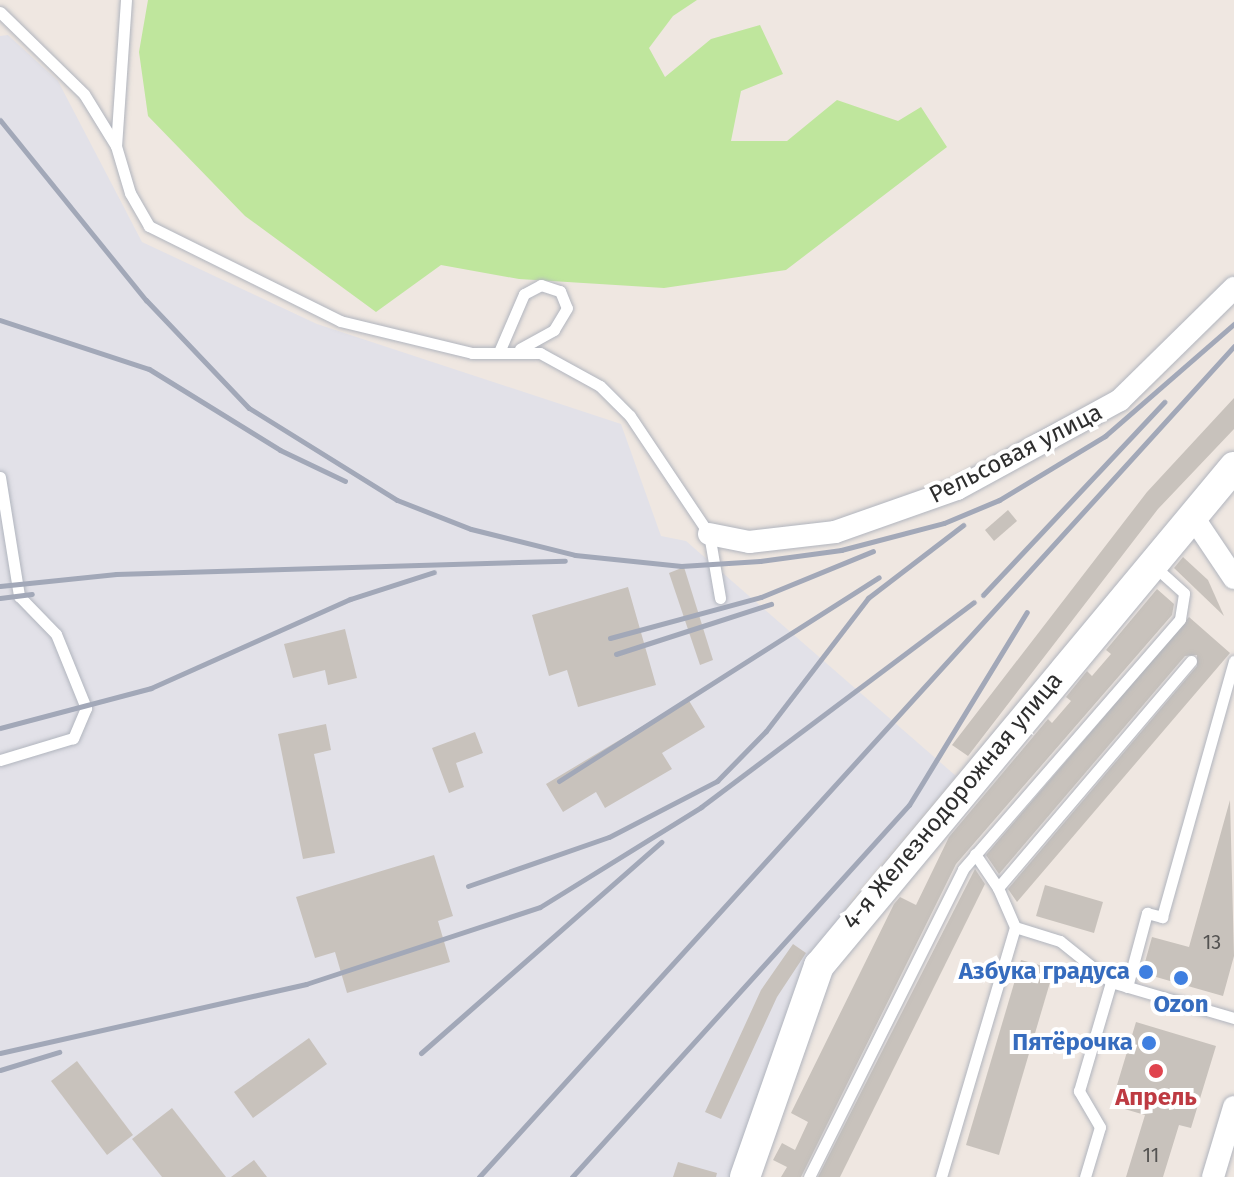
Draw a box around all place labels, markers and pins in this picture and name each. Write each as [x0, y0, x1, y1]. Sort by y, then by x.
place label: Азбука градуса [959, 958, 1130, 986]
marker: Азбука градуса [1137, 963, 1155, 981]
marker: Ozon [1172, 969, 1190, 987]
place label: Ozon [1153, 991, 1209, 1019]
place label: Пятёрочка [1012, 1029, 1133, 1057]
marker: Пятёрочка [1140, 1034, 1158, 1052]
marker: Апрель [1147, 1062, 1165, 1080]
place label: Апрель [1115, 1084, 1197, 1112]

